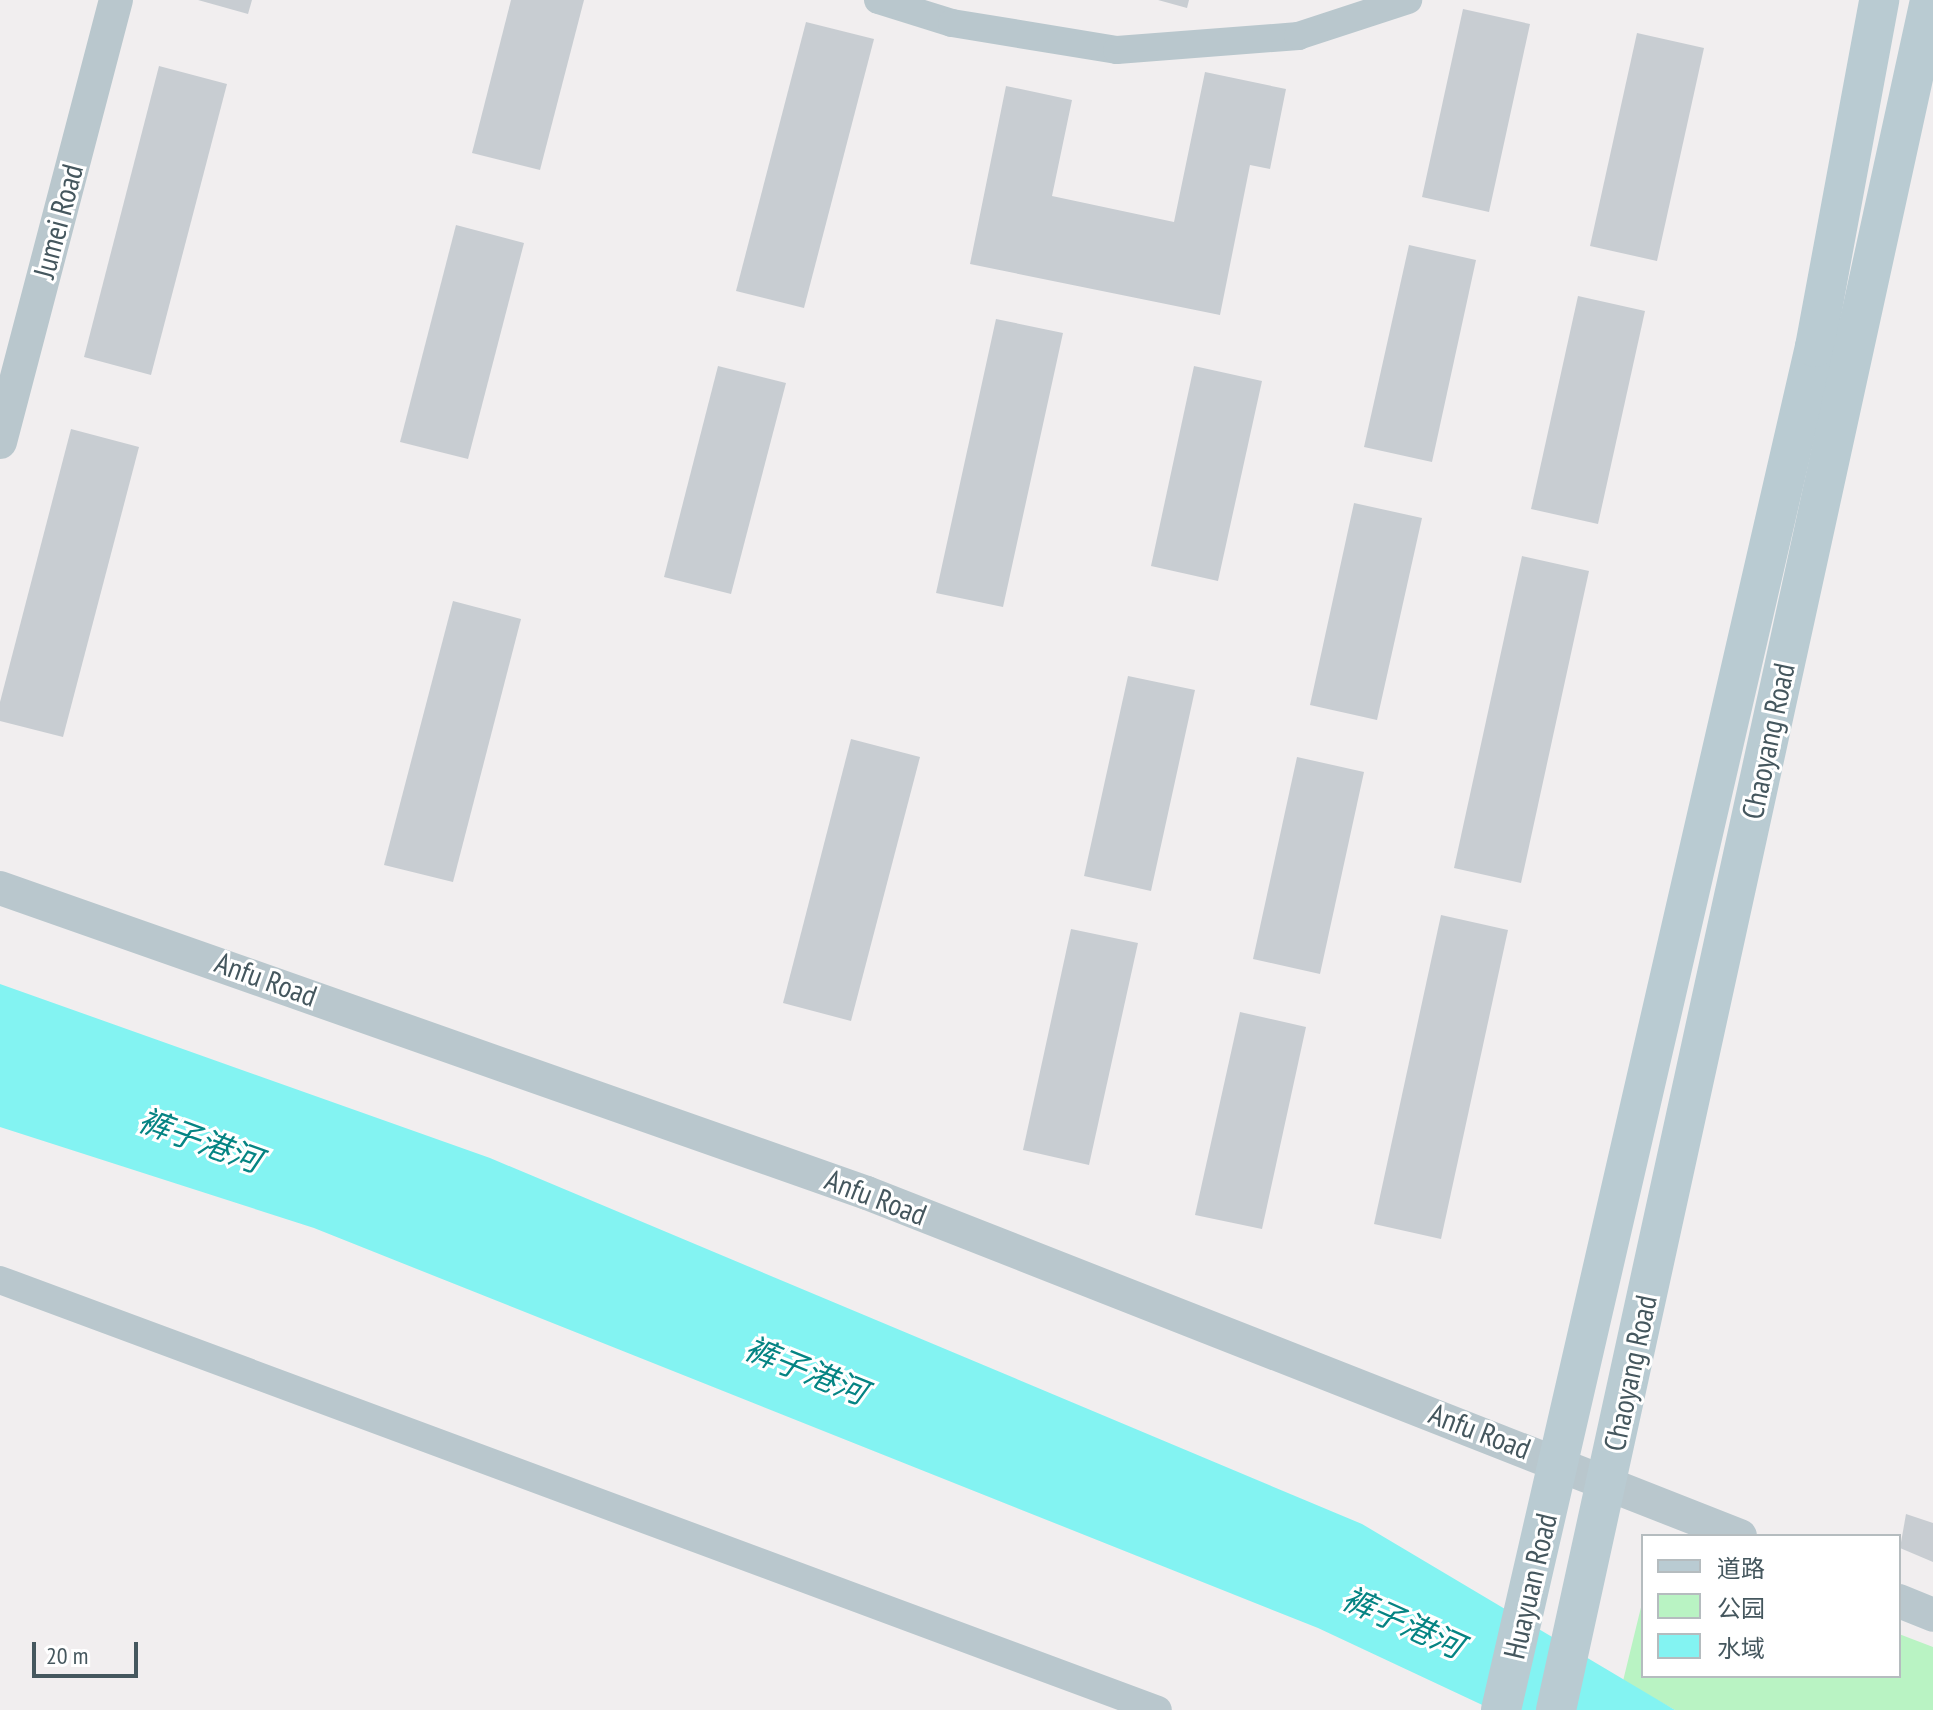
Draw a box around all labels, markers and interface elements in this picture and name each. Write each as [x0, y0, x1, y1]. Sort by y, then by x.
street label: Jumei Road [26, 160, 90, 282]
street label: Chaoyang Road [1734, 660, 1802, 822]
street label: Anfu Road [210, 944, 322, 1014]
water label: 裤子港河 [133, 1100, 267, 1180]
street label: Anfu Road [820, 1161, 932, 1233]
street label: Chaoyang Road [1596, 1292, 1664, 1454]
water label: 裤子港河 [739, 1328, 873, 1412]
street label: Anfu Road [1424, 1395, 1536, 1467]
street label: Huayuan Road [1496, 1510, 1564, 1662]
legend [1641, 1534, 1901, 1678]
text: 道路 [1717, 1553, 1765, 1584]
water label: 裤子港河 [1337, 1578, 1469, 1666]
text: 公园 [1717, 1593, 1765, 1624]
scale bar [36, 1626, 142, 1676]
text: 水域 [1717, 1633, 1765, 1664]
text: 20 m [46, 1640, 88, 1671]

